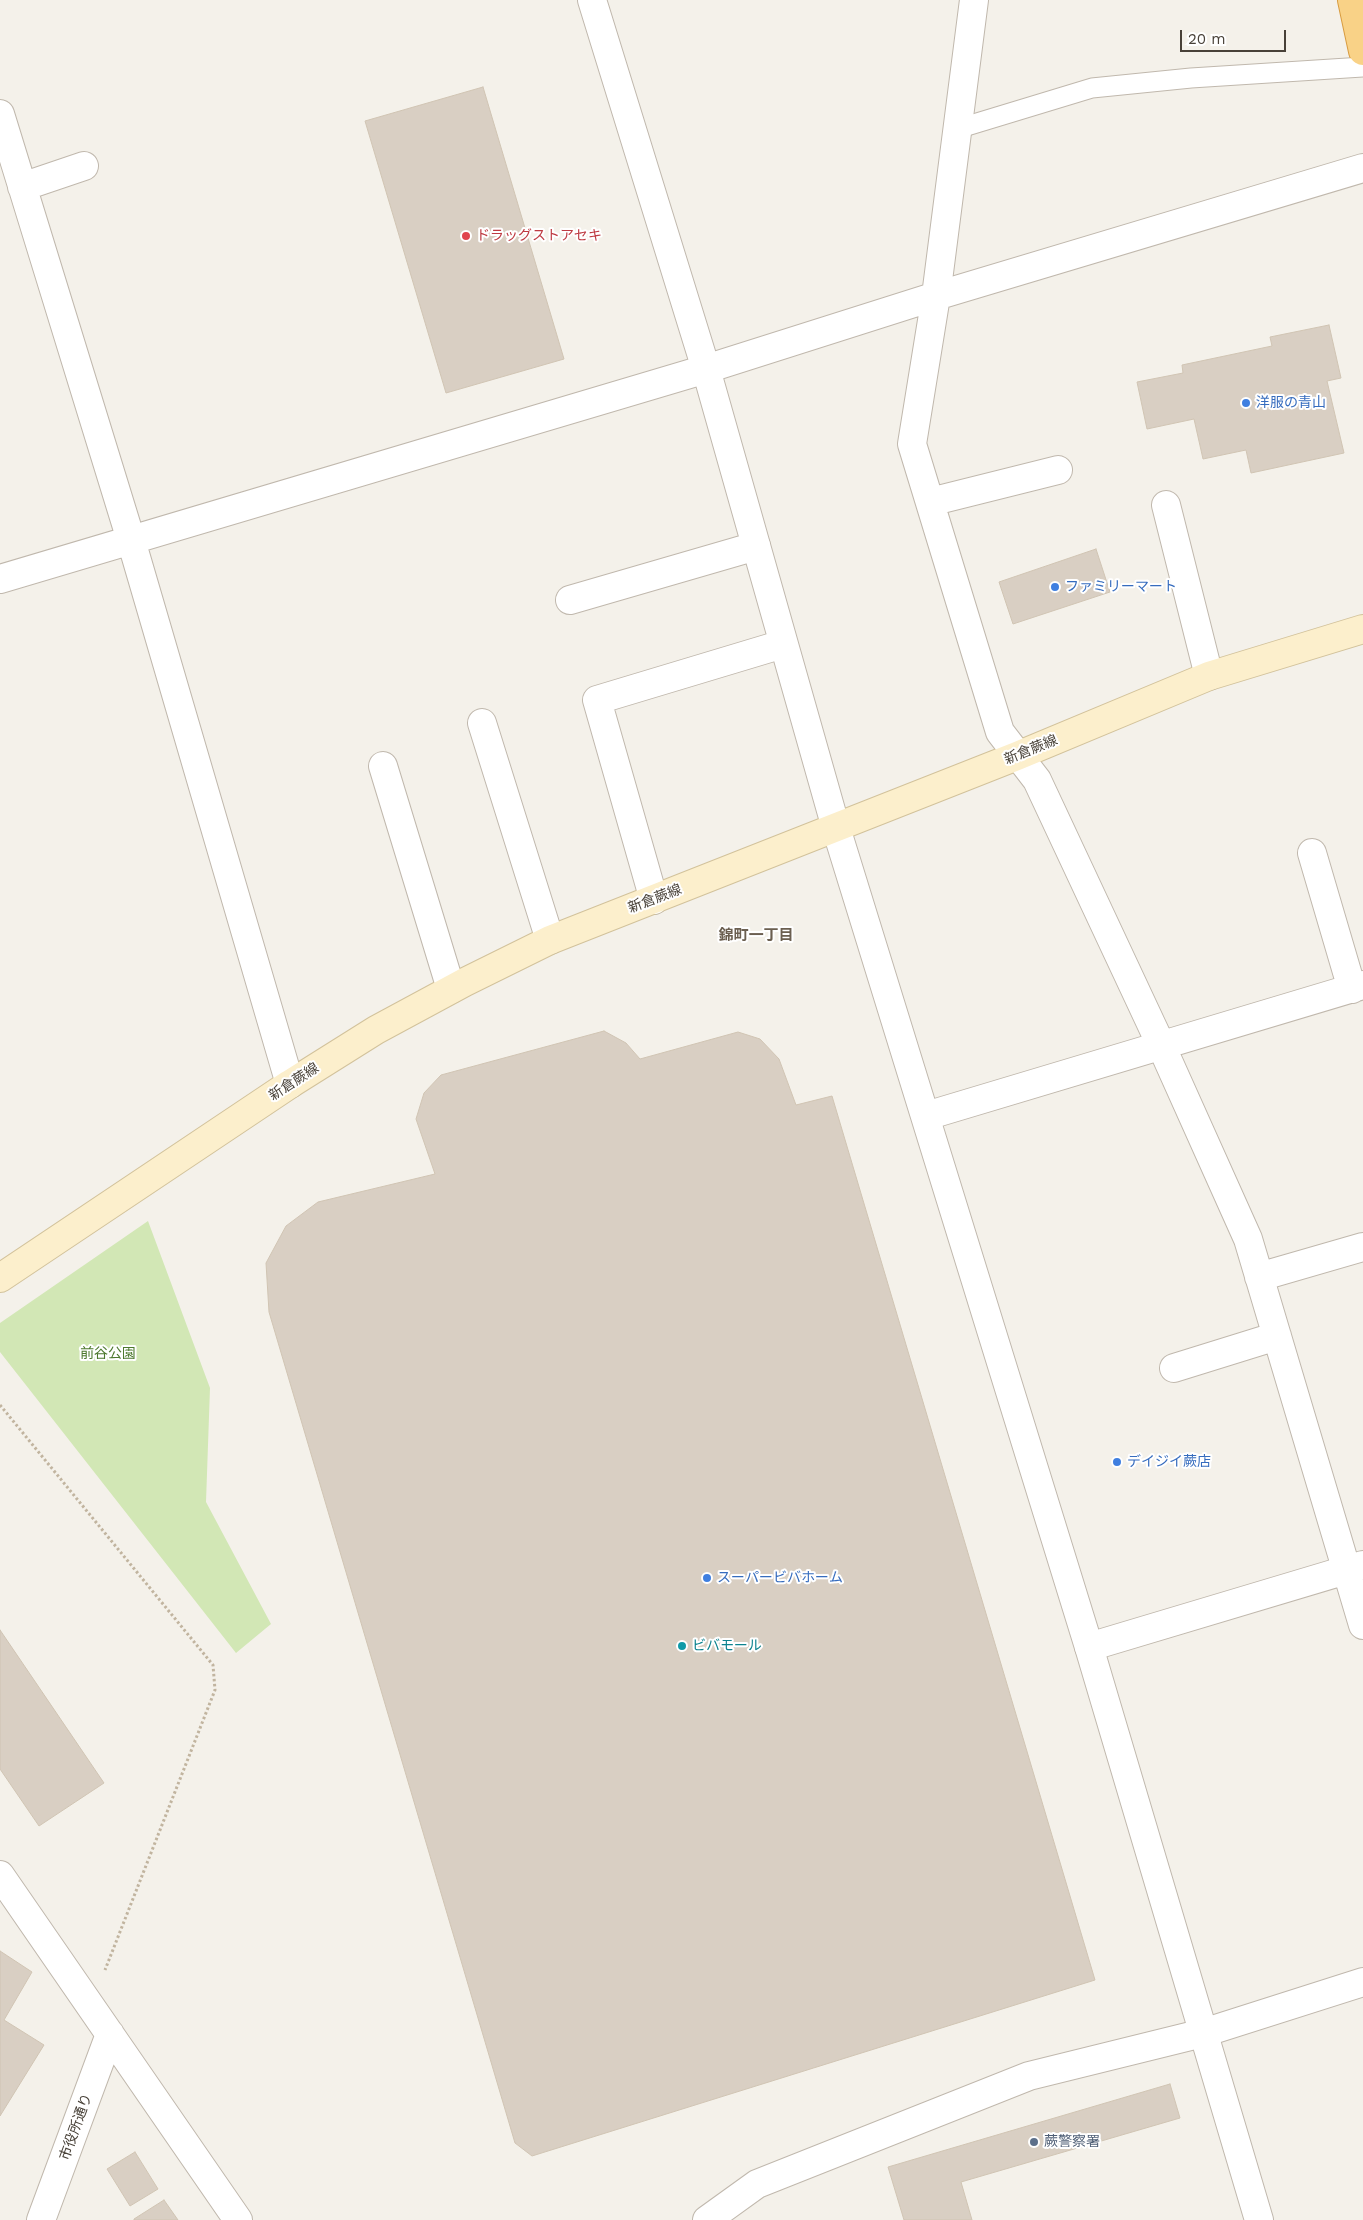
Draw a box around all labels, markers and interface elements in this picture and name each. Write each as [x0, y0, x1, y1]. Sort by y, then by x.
scale bar [1183, 20, 1289, 52]
text: 20 m [1188, 30, 1226, 48]
place label: ドラッグストアセキ [476, 228, 602, 244]
marker: ドラッグストアセキ [460, 230, 472, 242]
place label: 洋服の青山 [1256, 395, 1326, 411]
marker: 洋服の青山 [1240, 397, 1252, 409]
place label: ファミリーマート [1065, 579, 1177, 595]
marker: ファミリーマート [1049, 581, 1061, 593]
street label: 新倉蕨線 [1002, 732, 1060, 768]
street label: 新倉蕨線 [626, 881, 684, 917]
district label: 錦町一丁目 [719, 927, 793, 945]
street label: 新倉蕨線 [266, 1060, 322, 1104]
park label: 前谷公園 [80, 1346, 136, 1362]
place label: デイジイ蕨店 [1127, 1454, 1211, 1470]
marker: デイジイ蕨店 [1111, 1456, 1123, 1468]
place label: スーパービバホーム [717, 1570, 843, 1586]
marker: スーパービバホーム [701, 1572, 713, 1584]
place label: ビバモール [692, 1638, 762, 1654]
marker: ビバモール [676, 1640, 688, 1652]
street label: 市役所通り [56, 2091, 96, 2163]
place label: 蕨警察署 [1044, 2134, 1100, 2150]
marker: 蕨警察署 [1028, 2136, 1040, 2148]

